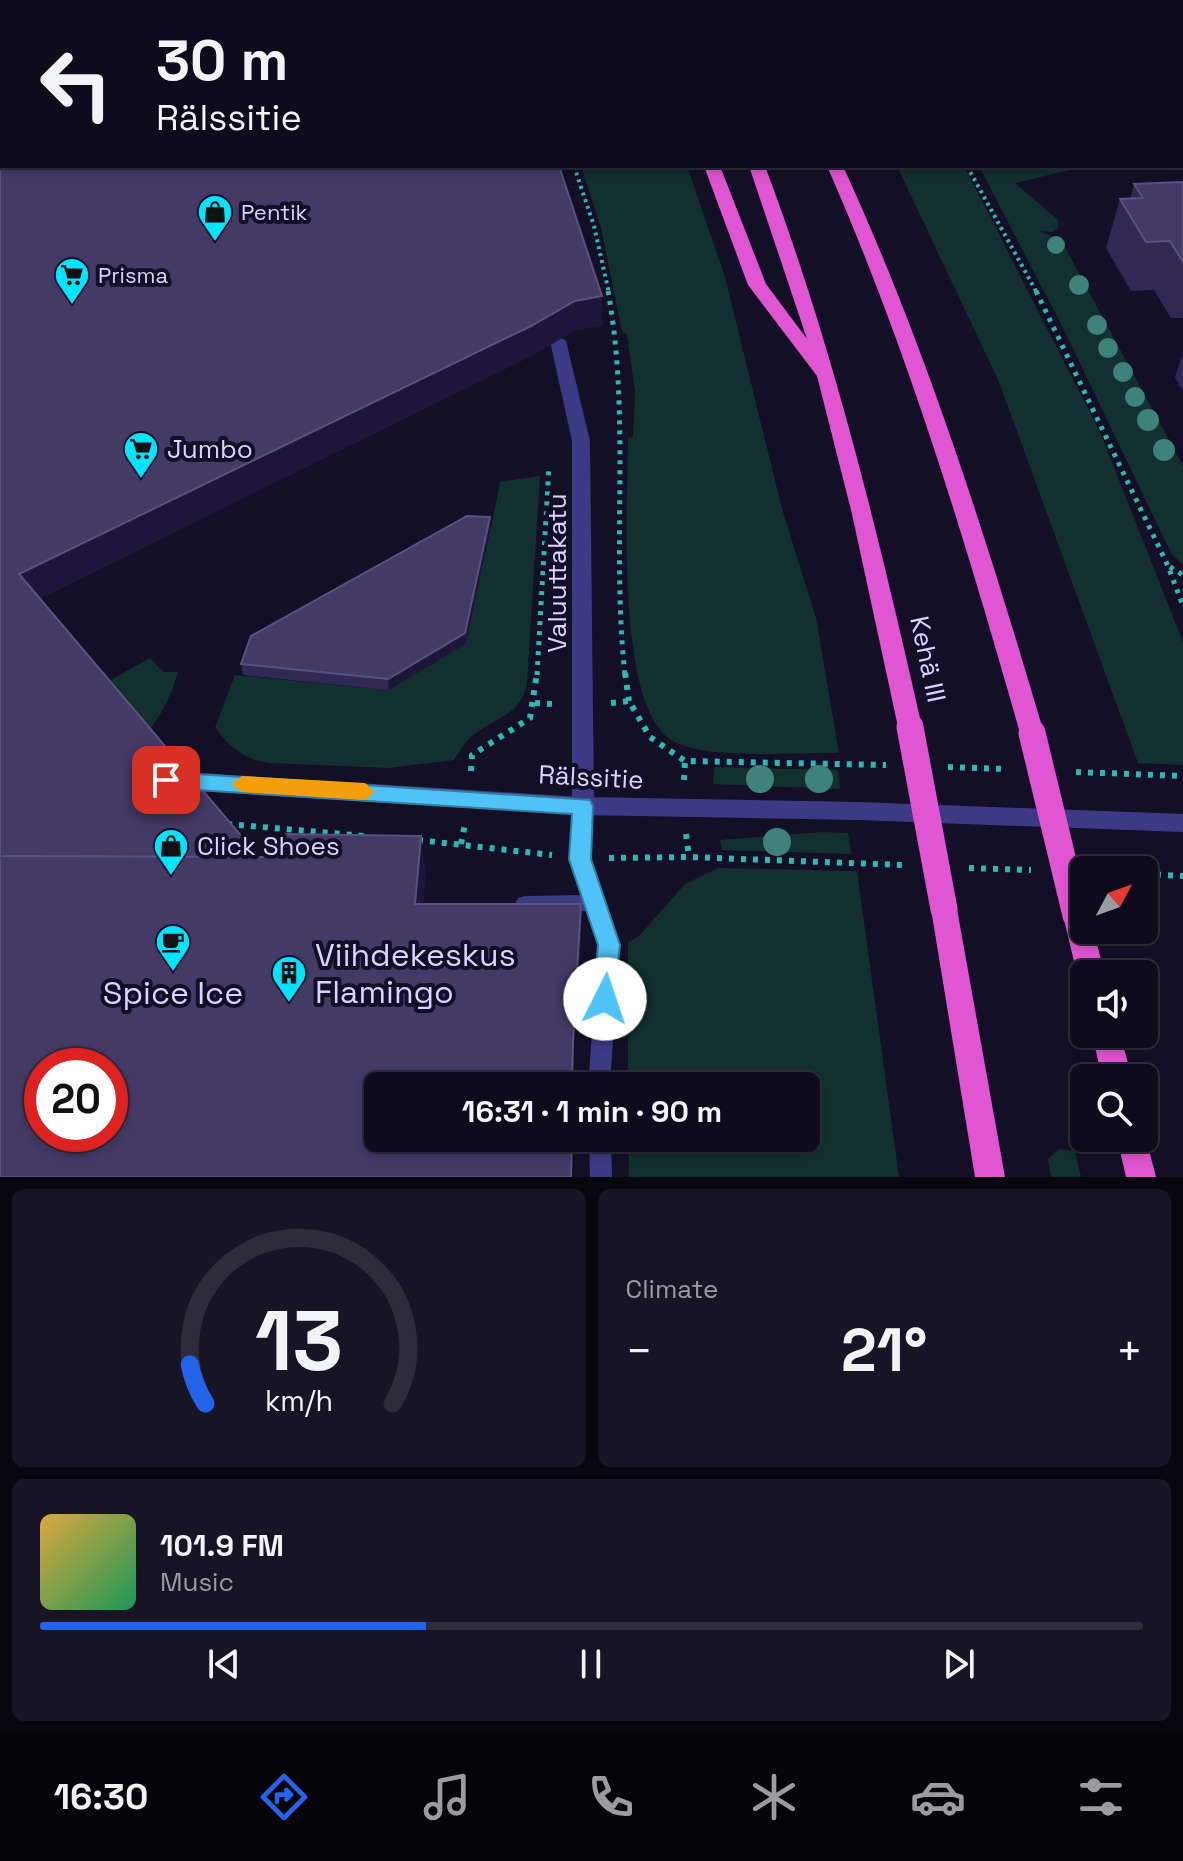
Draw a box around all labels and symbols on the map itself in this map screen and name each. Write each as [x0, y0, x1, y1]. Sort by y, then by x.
shop icon: Pentik [196, 193, 234, 243]
place label: Pentik [241, 198, 308, 226]
supermarket icon: Prisma [53, 256, 91, 306]
place label: Prisma [98, 261, 168, 289]
supermarket icon: Jumbo [122, 430, 160, 480]
place label: Jumbo [167, 432, 253, 466]
street label: Valuuttakatu [540, 493, 574, 653]
street label: Kehä III [902, 613, 954, 705]
pin [132, 746, 200, 814]
street label: Rälssitie [538, 757, 644, 797]
shop icon: Click Shoes [152, 827, 190, 877]
place label: Click Shoes [197, 829, 340, 863]
north arrow [1070, 856, 1158, 944]
cafe icon: Spice Ice [154, 923, 192, 973]
place label: Viihdekeskus Flamingo [315, 935, 516, 1012]
building icon: Viihdekeskus Flamingo [270, 954, 308, 1004]
position arrow [563, 957, 647, 1041]
place label: Spice Ice [103, 973, 243, 1013]
speed limit sign: 20 [24, 1048, 128, 1152]

